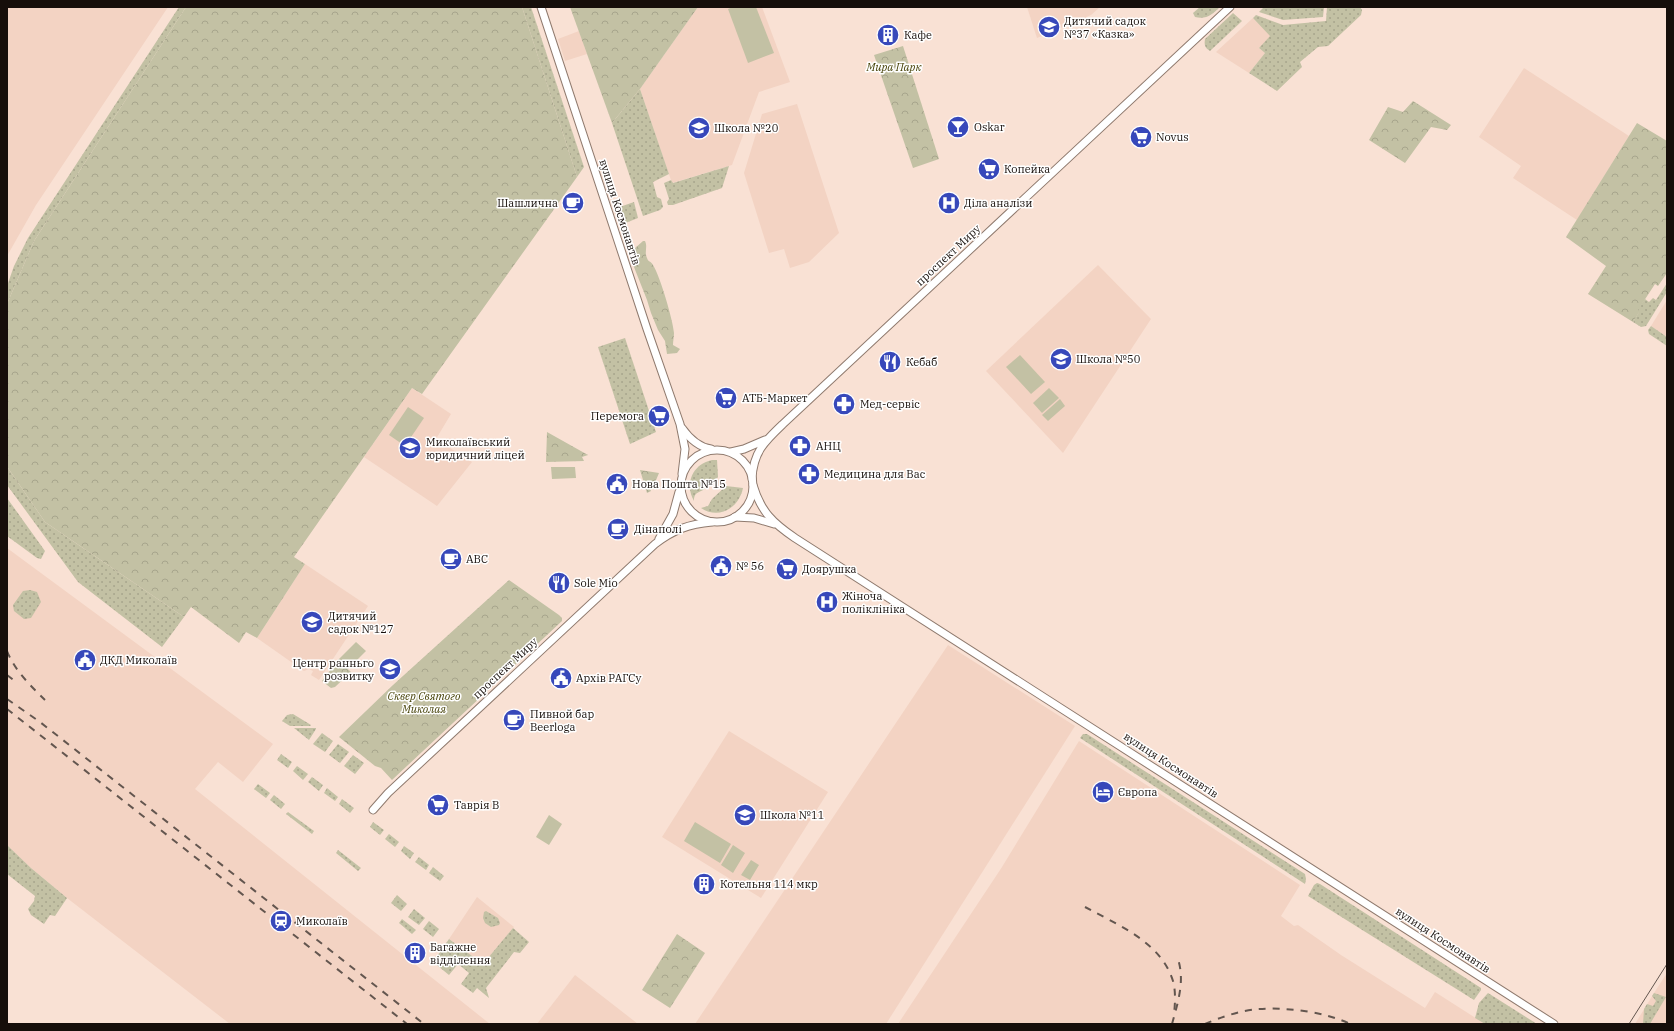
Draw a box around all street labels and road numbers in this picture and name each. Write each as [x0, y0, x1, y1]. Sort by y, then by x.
street label: вулиця Космонавтів [596, 157, 644, 267]
street label: проспект Миру [913, 221, 983, 289]
street label: проспект Миру [470, 634, 540, 702]
street label: вулиця Космонавтів [1121, 729, 1221, 801]
street label: вулиця Космонавтів [1393, 904, 1493, 976]

